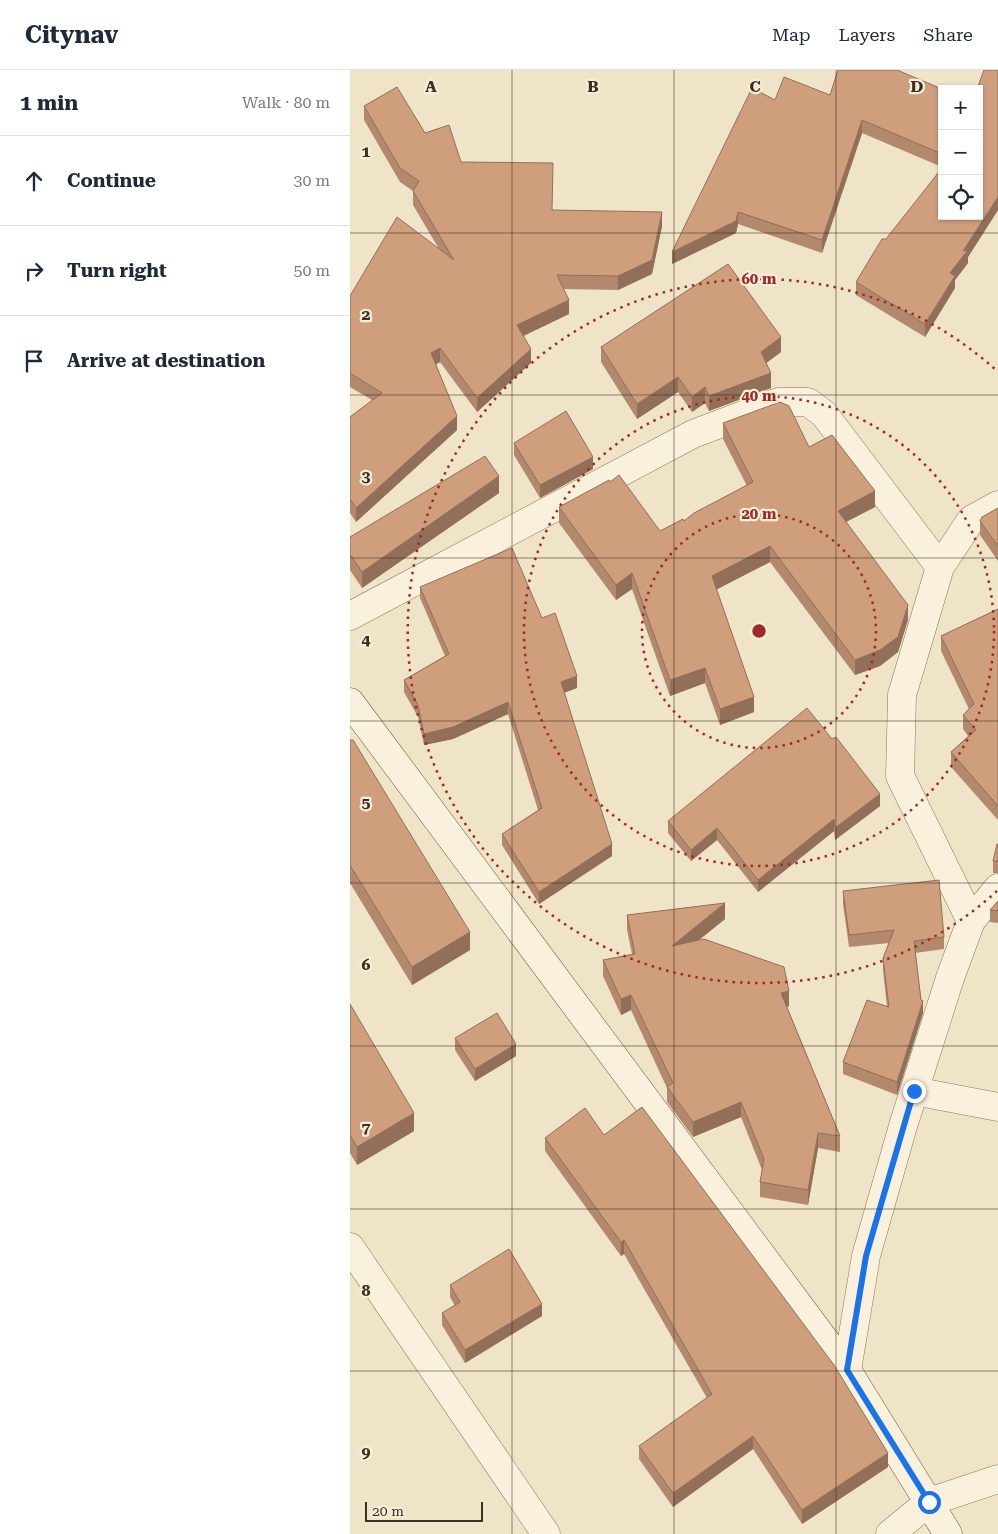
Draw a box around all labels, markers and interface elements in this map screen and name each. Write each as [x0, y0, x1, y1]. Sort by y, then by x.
text: Citynav [25, 21, 118, 49]
text: Map [772, 24, 811, 45]
text: Layers [839, 24, 895, 45]
text: Share [923, 24, 973, 45]
text: A [425, 77, 437, 96]
text: B [587, 77, 599, 96]
text: C [749, 77, 761, 96]
text: D [911, 77, 924, 96]
map controls [938, 85, 983, 220]
button: + [938, 85, 983, 130]
text: 1 min [20, 91, 78, 115]
text: Walk · 80 m [242, 93, 330, 112]
button: − [938, 130, 983, 175]
text: 1 [362, 142, 371, 161]
icon: ahead [20, 167, 48, 195]
text: Continue [67, 169, 156, 192]
text: 30 m [293, 171, 330, 190]
button: locate [938, 175, 983, 220]
icon: right [20, 257, 48, 285]
text: Turn right [67, 259, 167, 282]
text: 50 m [293, 261, 330, 280]
text: 60 m [741, 270, 777, 288]
text: 2 [362, 305, 371, 324]
icon: arrive [20, 347, 48, 375]
text: Arrive at destination [67, 349, 265, 372]
text: 40 m [741, 387, 777, 405]
text: 3 [362, 467, 371, 486]
text: 20 m [741, 505, 777, 523]
centre of rings [750, 622, 768, 640]
text: 4 [362, 630, 371, 649]
text: 5 [362, 793, 371, 812]
text: 6 [362, 955, 371, 974]
route end [903, 1080, 926, 1103]
text: 7 [362, 1118, 371, 1137]
text: 8 [362, 1281, 371, 1300]
text: 9 [362, 1443, 371, 1462]
route start [918, 1491, 941, 1514]
scale bar [365, 1499, 482, 1522]
text: 20 m [372, 1503, 404, 1519]

